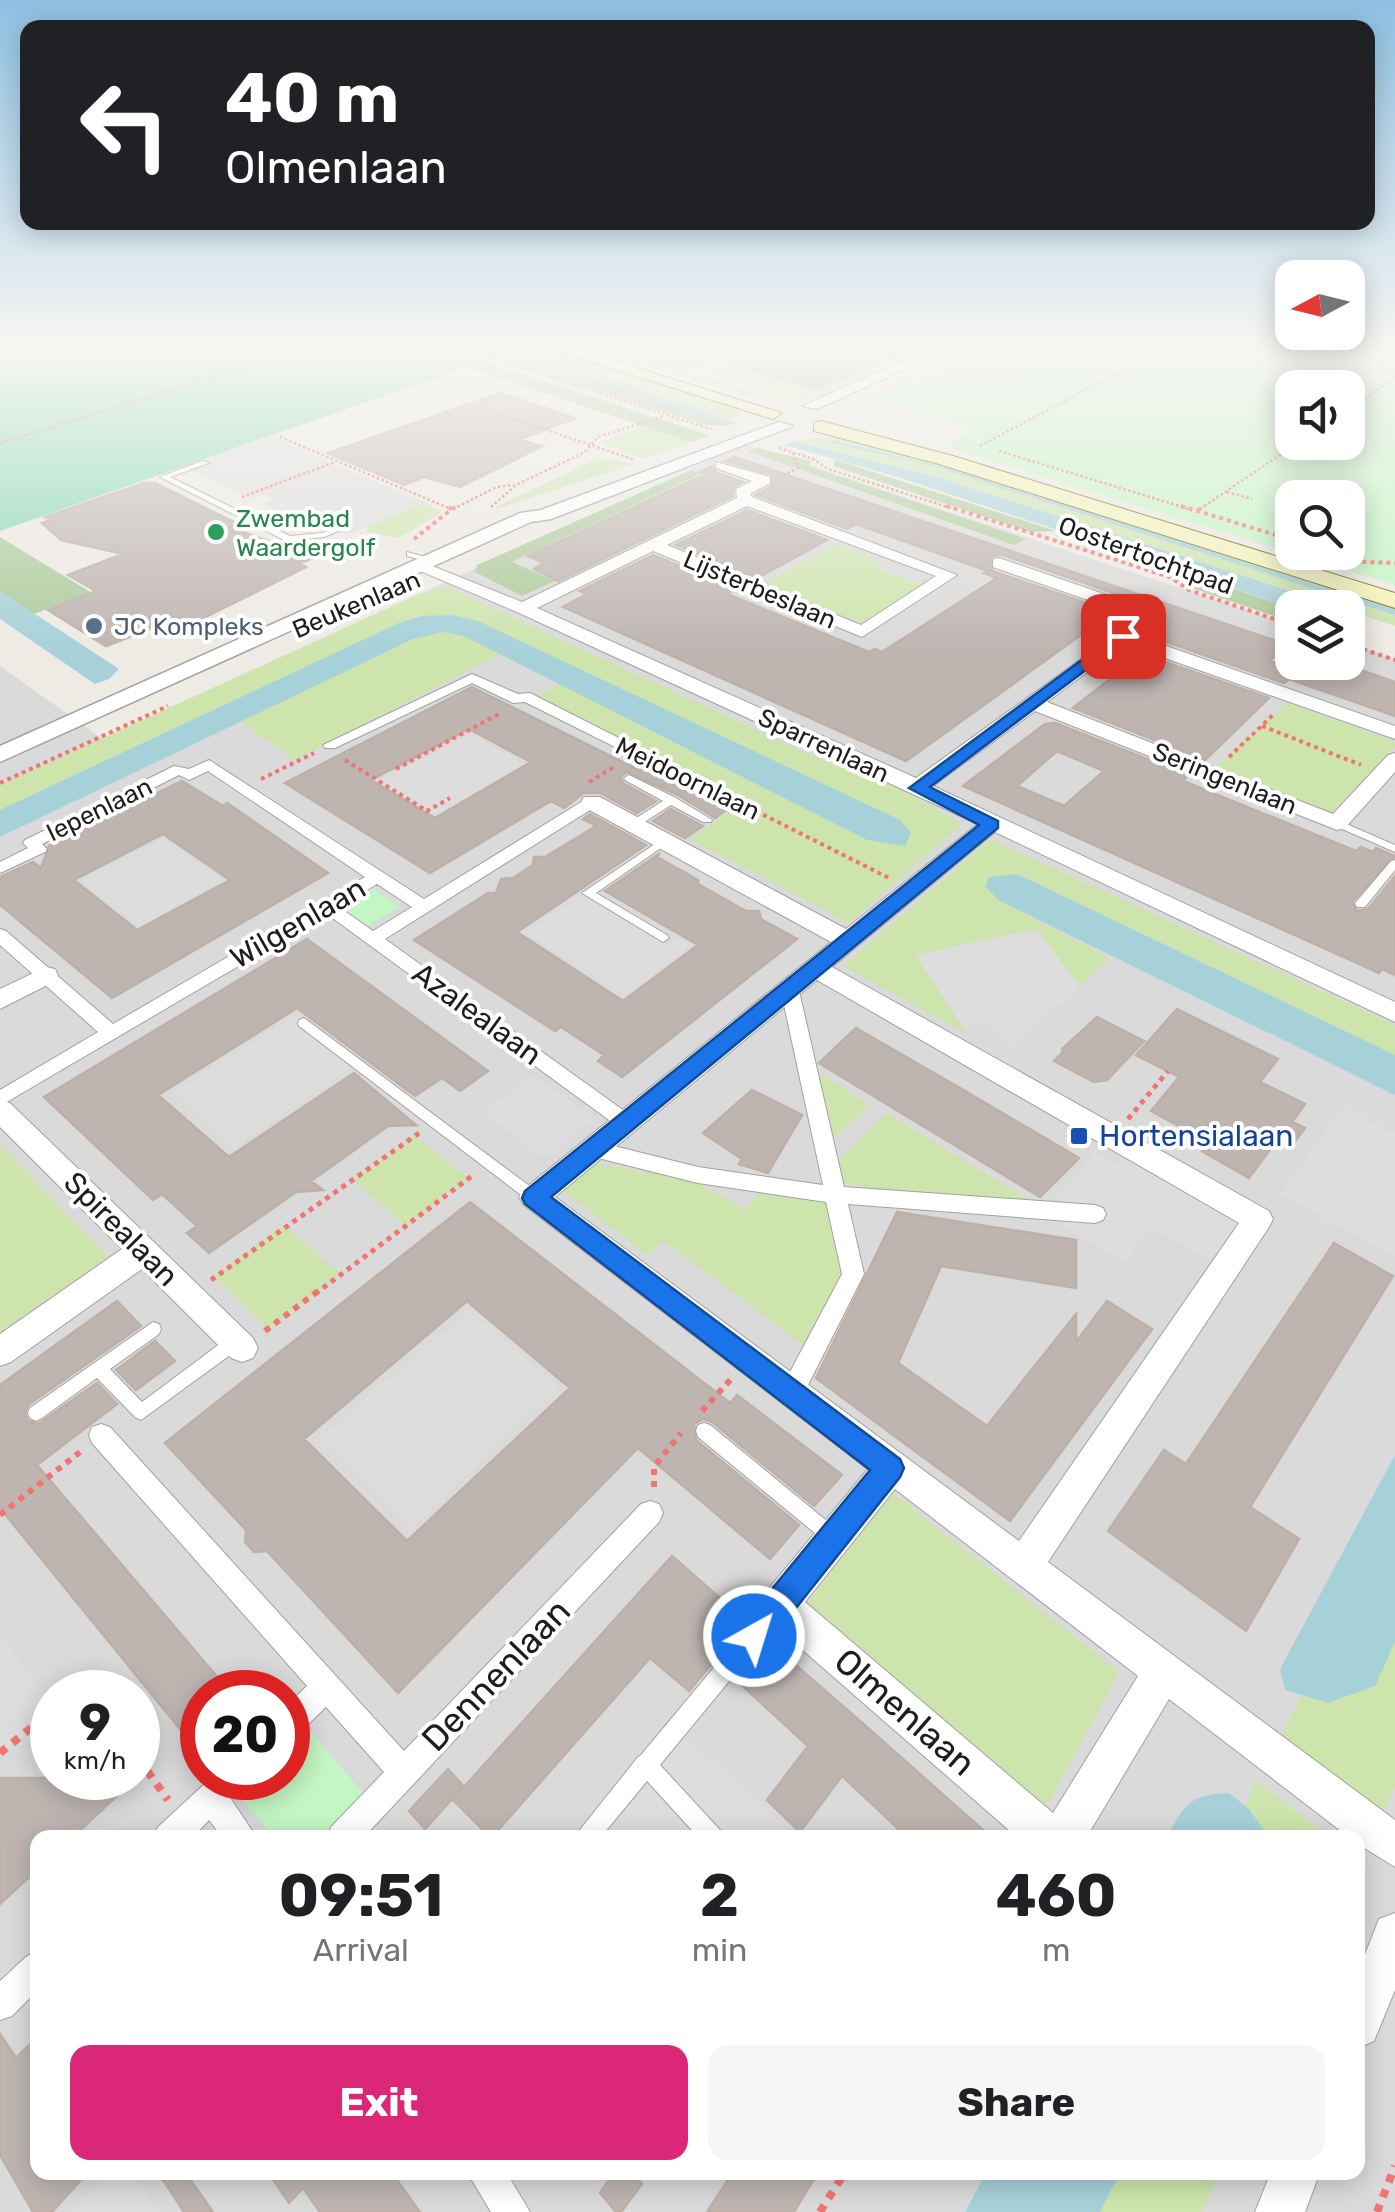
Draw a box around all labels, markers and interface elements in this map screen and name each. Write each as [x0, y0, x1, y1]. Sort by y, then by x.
text: 40 m [225, 57, 399, 140]
icon: left [60, 60, 190, 190]
text: Olmenlaan [225, 141, 447, 194]
north arrow [1275, 260, 1365, 350]
map controls [1275, 260, 1365, 680]
button: sound [1275, 370, 1365, 460]
button: search [1275, 480, 1365, 570]
place label: Zwembad Waardergolf [236, 504, 376, 562]
street label: Oostertochtpad [1055, 510, 1237, 600]
marker: Zwembad Waardergolf [205, 521, 227, 543]
street label: Lijsterbeslaan [679, 544, 840, 635]
street label: Beukenlaan [288, 565, 424, 644]
button: layers [1275, 590, 1365, 680]
pin [1081, 594, 1166, 679]
icon: arrive [1096, 609, 1151, 664]
place label: JC Kompleks [114, 612, 264, 641]
marker: JC Kompleks [83, 615, 105, 637]
street label: Sparrenlaan [754, 703, 894, 788]
street label: Meidoornlaan [611, 731, 765, 826]
street label: Seringenlaan [1148, 736, 1301, 821]
street label: Iepenlaan [42, 771, 157, 847]
street label: Wilgenlaan [224, 870, 372, 976]
street label: Azalealaan [405, 955, 549, 1073]
place label: Hortensialaan [1099, 1118, 1293, 1154]
marker: Hortensialaan [1068, 1125, 1090, 1147]
street label: Spirealaan [56, 1164, 186, 1294]
position arrow [702, 1584, 806, 1688]
street label: Dennenlaan [413, 1590, 579, 1760]
street label: Olmenlaan [826, 1640, 984, 1784]
speed limit sign: 20 [180, 1670, 310, 1800]
text: 9 [79, 1693, 111, 1753]
text: km/h [64, 1746, 126, 1775]
text: 09:51 [278, 1860, 443, 1931]
text: 2 [700, 1860, 739, 1931]
text: 460 [996, 1860, 1117, 1931]
text: Arrival [313, 1931, 409, 1969]
text: min [692, 1931, 747, 1969]
text: m [1042, 1931, 1070, 1969]
button: Exit [70, 2045, 688, 2160]
button: Share [708, 2045, 1325, 2160]

